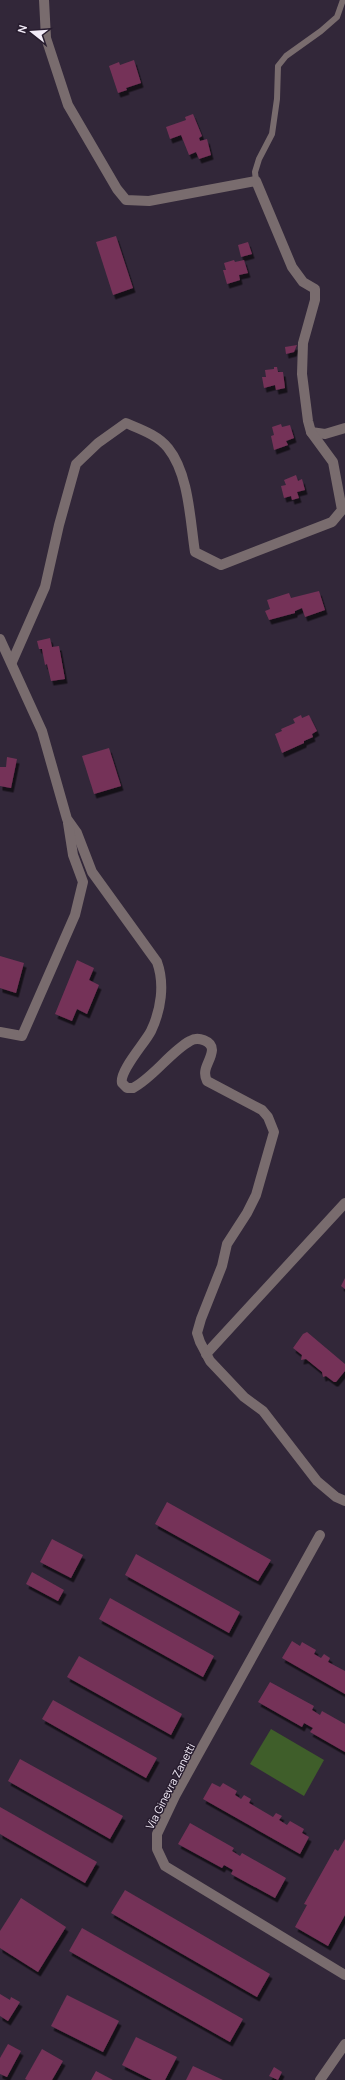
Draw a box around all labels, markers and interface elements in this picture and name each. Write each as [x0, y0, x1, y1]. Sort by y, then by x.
north arrow [12, 12, 52, 52]
text: N [14, 23, 30, 35]
street label: Via Ginevra Zanetti [142, 1740, 198, 1832]

